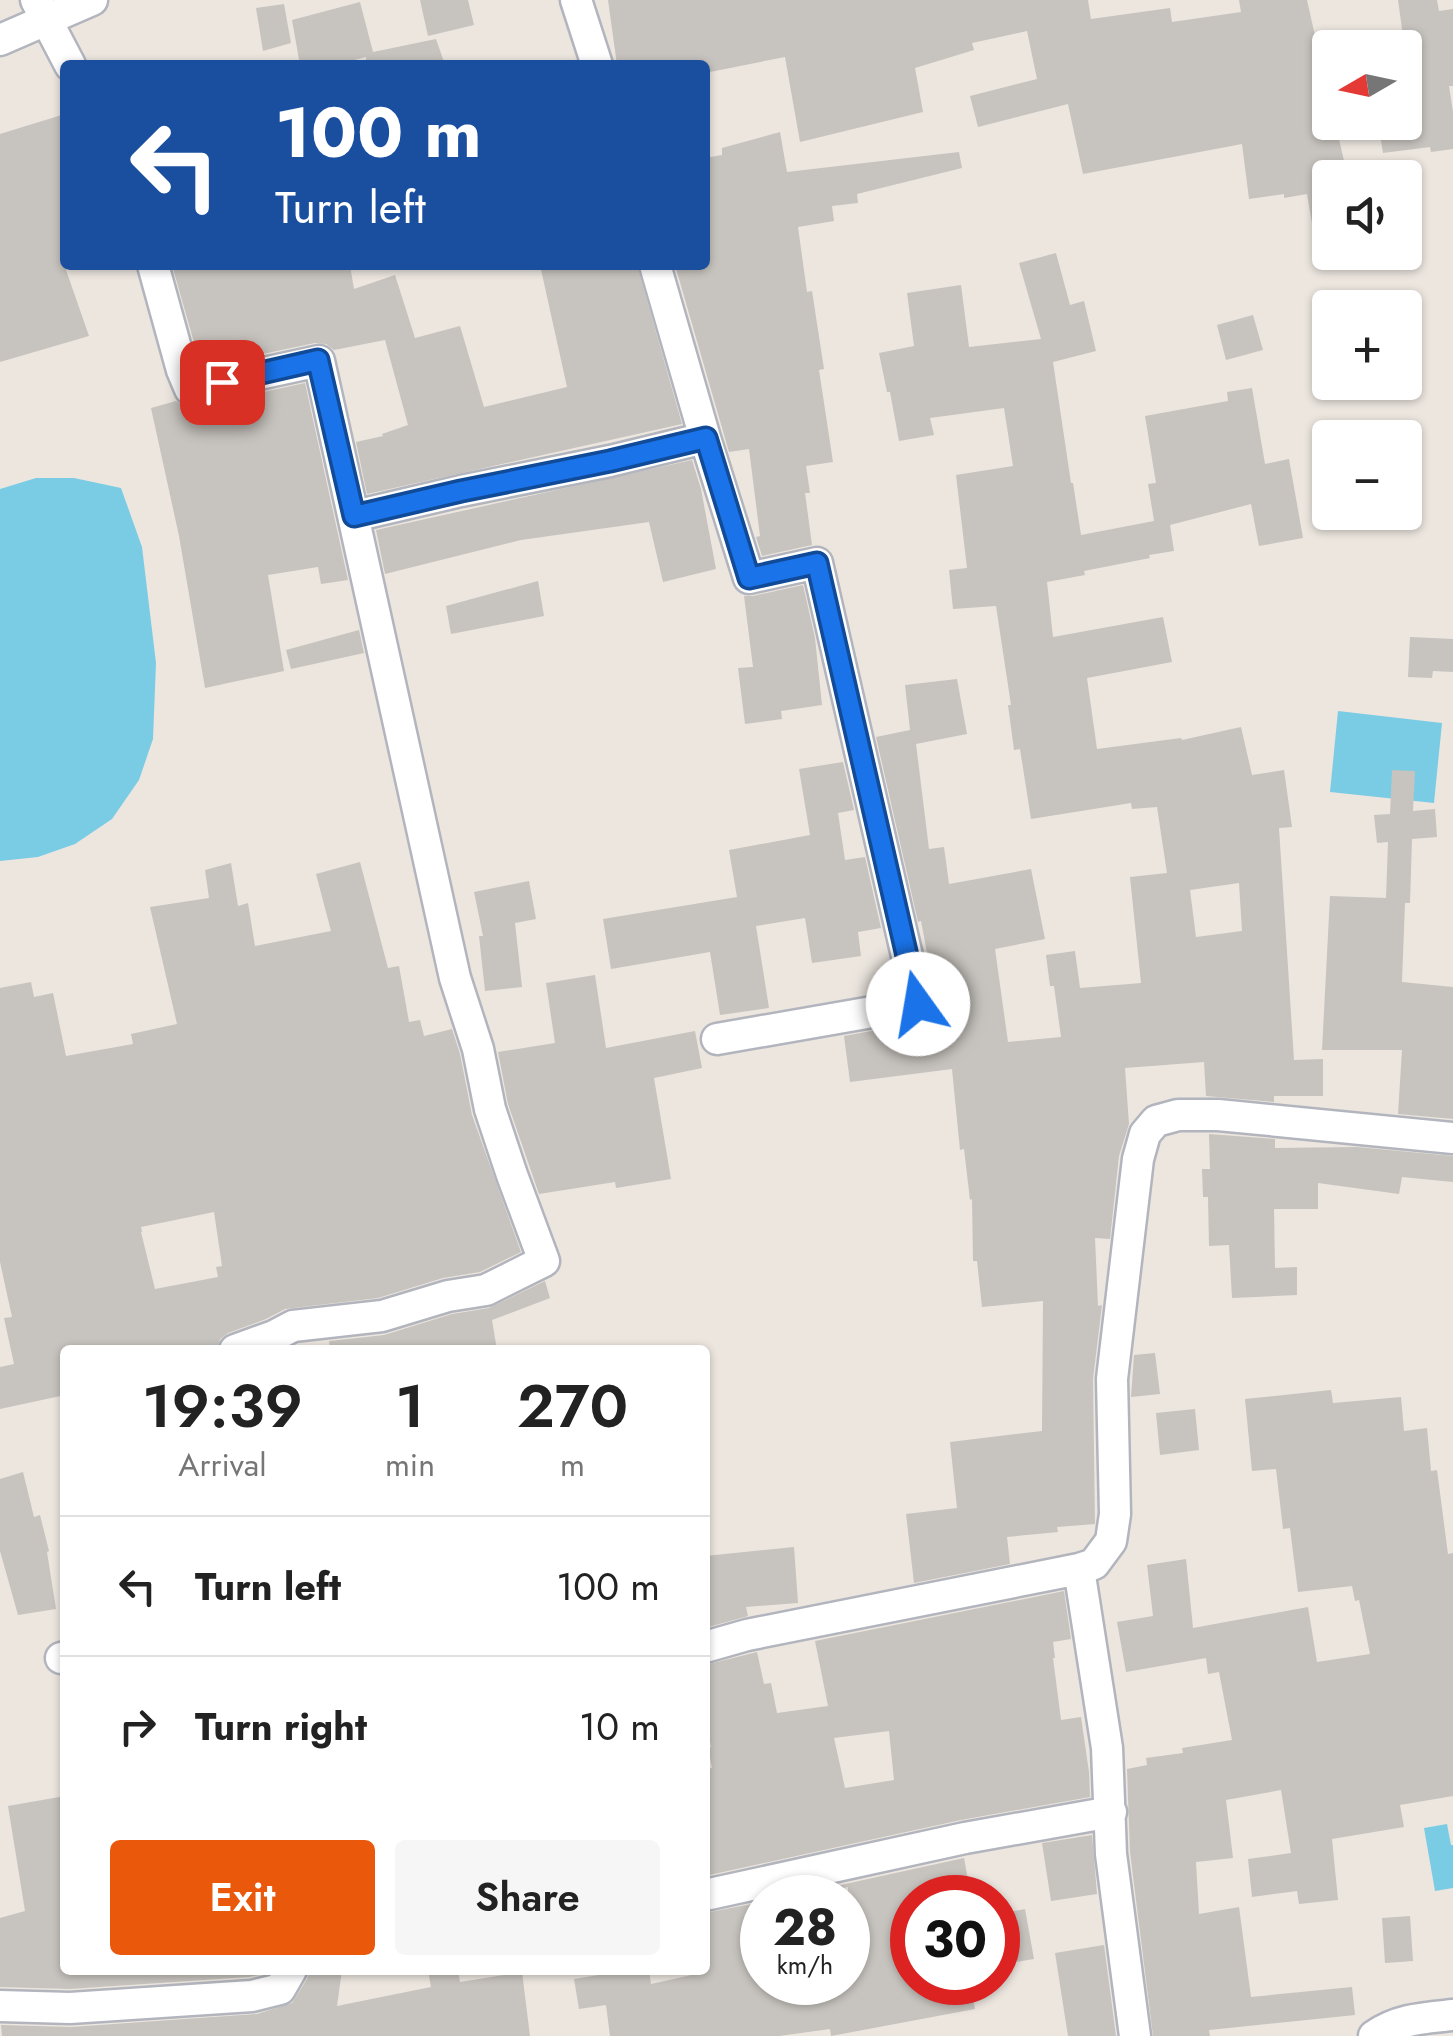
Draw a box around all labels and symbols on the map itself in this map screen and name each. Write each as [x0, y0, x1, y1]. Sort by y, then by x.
north arrow [1312, 30, 1422, 140]
pin [180, 340, 265, 425]
position arrow [866, 952, 970, 1056]
speed limit sign: 30 [890, 1875, 1020, 2005]

